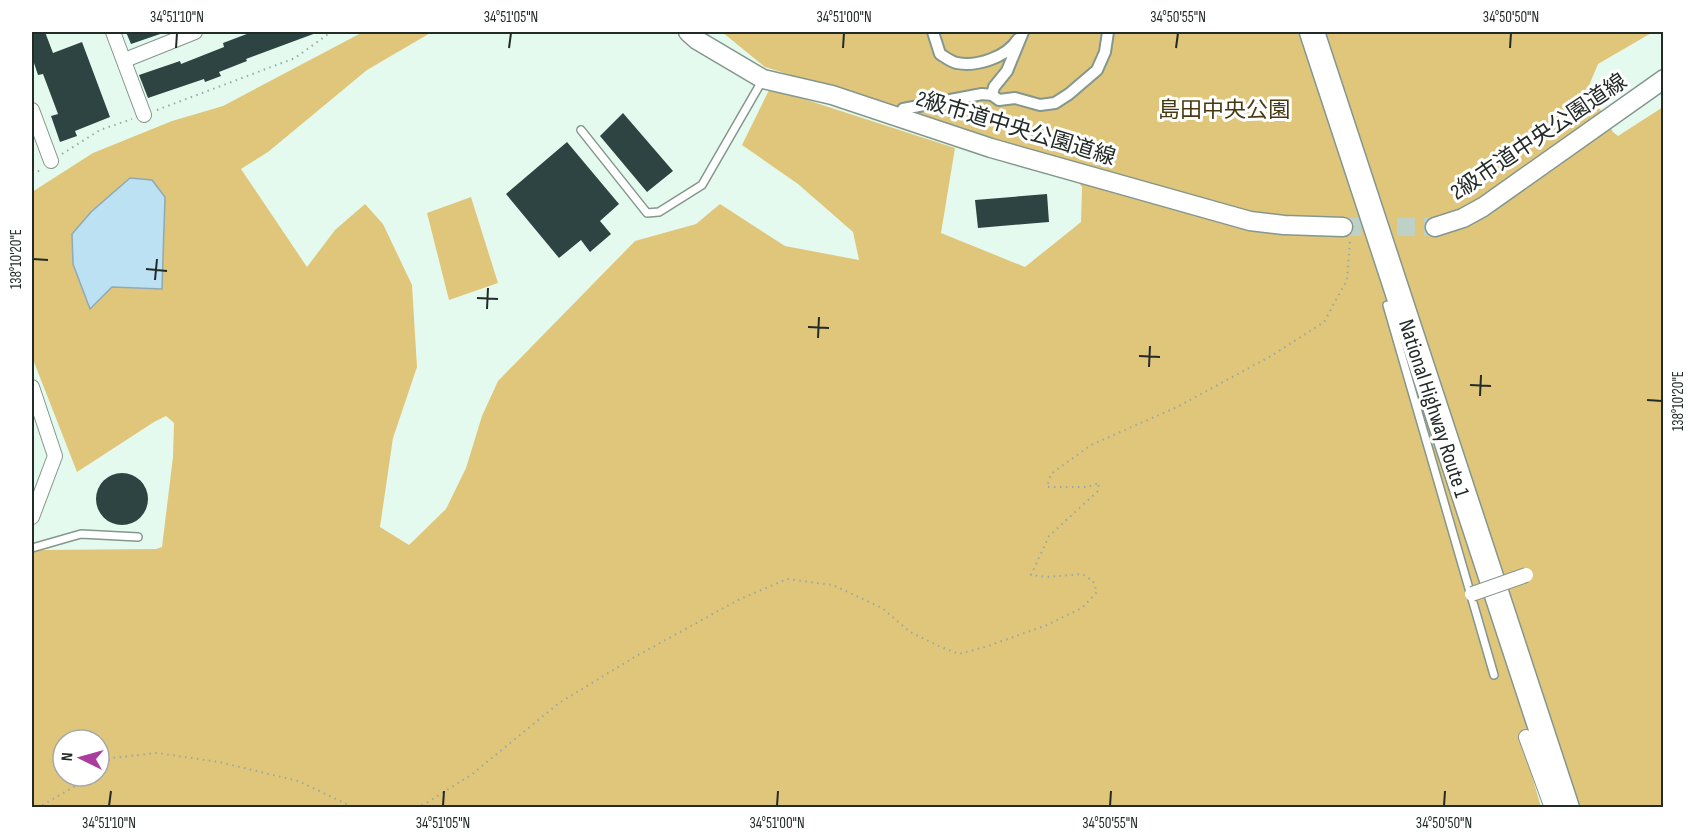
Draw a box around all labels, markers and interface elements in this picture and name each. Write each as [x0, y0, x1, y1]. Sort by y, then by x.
text: 34°51'10"N [150, 8, 204, 27]
text: 34°51'05"N [484, 8, 538, 27]
text: 34°51'00"N [816, 8, 872, 27]
text: 34°50'55"N [1150, 8, 1206, 27]
text: 34°50'50"N [1483, 8, 1539, 27]
street label: 2級市道中央公園道線 [1445, 68, 1632, 206]
street label: 2級市道中央公園道線 [913, 85, 1119, 172]
park label: 島田中央公園 [1158, 97, 1290, 124]
text: 138°10'20"E [7, 229, 26, 289]
street label: National Highway Route 1 [1392, 316, 1475, 501]
text: 138°10'20"E [1669, 371, 1688, 431]
north arrow [51, 728, 111, 788]
text: N [58, 752, 77, 762]
text: 34°51'10"N [82, 814, 136, 833]
text: 34°51'05"N [416, 814, 470, 833]
text: 34°51'00"N [749, 814, 805, 833]
text: 34°50'55"N [1082, 814, 1138, 833]
text: 34°50'50"N [1416, 814, 1472, 833]

